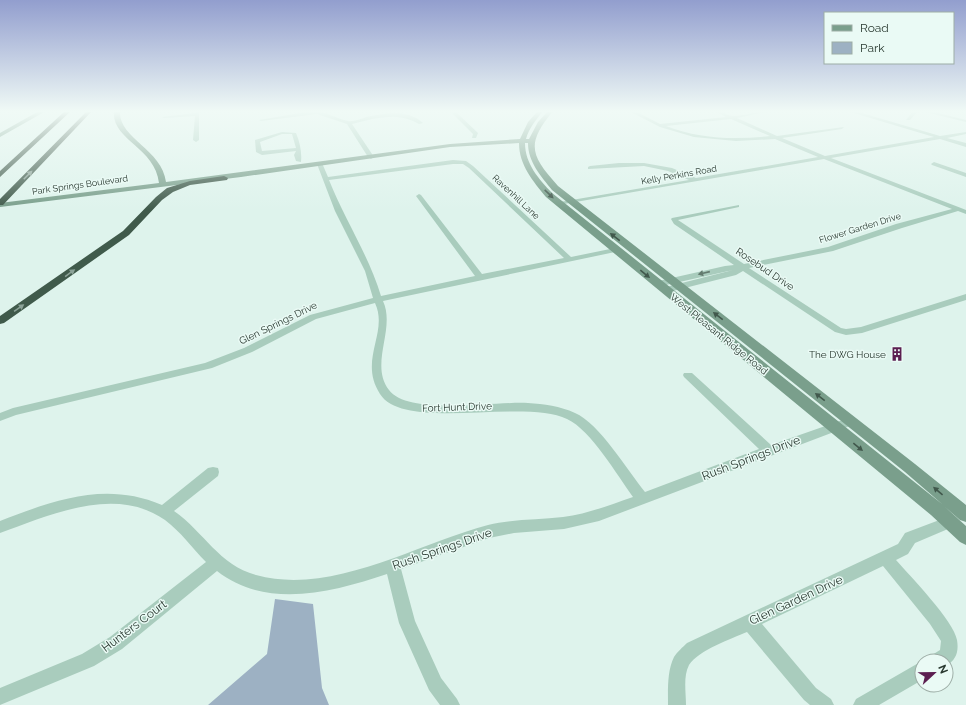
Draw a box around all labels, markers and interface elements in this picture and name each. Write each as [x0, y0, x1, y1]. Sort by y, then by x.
legend [824, 12, 954, 64]
text: Road [860, 21, 889, 35]
text: Park [860, 41, 885, 55]
street label: Kelly Perkins Road [640, 163, 718, 187]
one-way arrow [23, 170, 32, 180]
street label: Park Springs Boulevard [31, 173, 129, 197]
street label: Ravenhill Lane [490, 173, 542, 222]
one-way arrow [544, 189, 554, 199]
street label: Flower Garden Drive [818, 211, 903, 245]
one-way arrow [610, 232, 621, 241]
street label: Rosebud Drive [734, 245, 796, 293]
one-way arrow [65, 269, 76, 277]
one-way arrow [640, 270, 651, 279]
one-way arrow [698, 270, 710, 276]
street label: West Pleasant Ridge Road [668, 291, 770, 377]
street label: Glen Springs Drive [237, 299, 319, 347]
one-way arrow [14, 304, 24, 312]
one-way arrow [713, 312, 724, 321]
building icon: The DWG House [889, 346, 905, 362]
place label: The DWG House [809, 349, 886, 360]
one-way arrow [815, 392, 826, 401]
street label: Fort Hunt Drive [422, 400, 492, 414]
street label: Rush Springs Drive [700, 433, 802, 483]
one-way arrow [852, 442, 863, 451]
one-way arrow [933, 487, 943, 496]
street label: Rush Springs Drive [390, 525, 494, 573]
street label: Glen Garden Drive [747, 572, 845, 628]
street label: Hunters Court [99, 597, 169, 655]
north arrow [914, 653, 954, 693]
text: N [935, 663, 950, 676]

